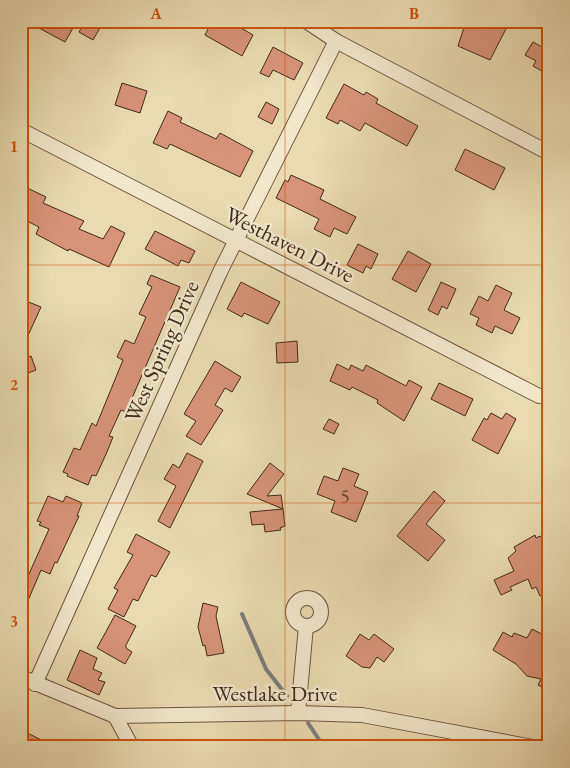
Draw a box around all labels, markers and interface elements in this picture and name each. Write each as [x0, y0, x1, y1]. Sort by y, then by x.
text: A [149, 3, 162, 24]
text: B [409, 3, 419, 24]
text: 1 [10, 136, 18, 157]
street label: Westhaven Drive [220, 200, 359, 290]
street label: West Spring Drive [117, 276, 206, 426]
text: 2 [10, 374, 19, 395]
house number: 5 [340, 483, 350, 509]
text: 3 [10, 611, 18, 632]
street label: Westlake Drive [213, 679, 338, 708]

